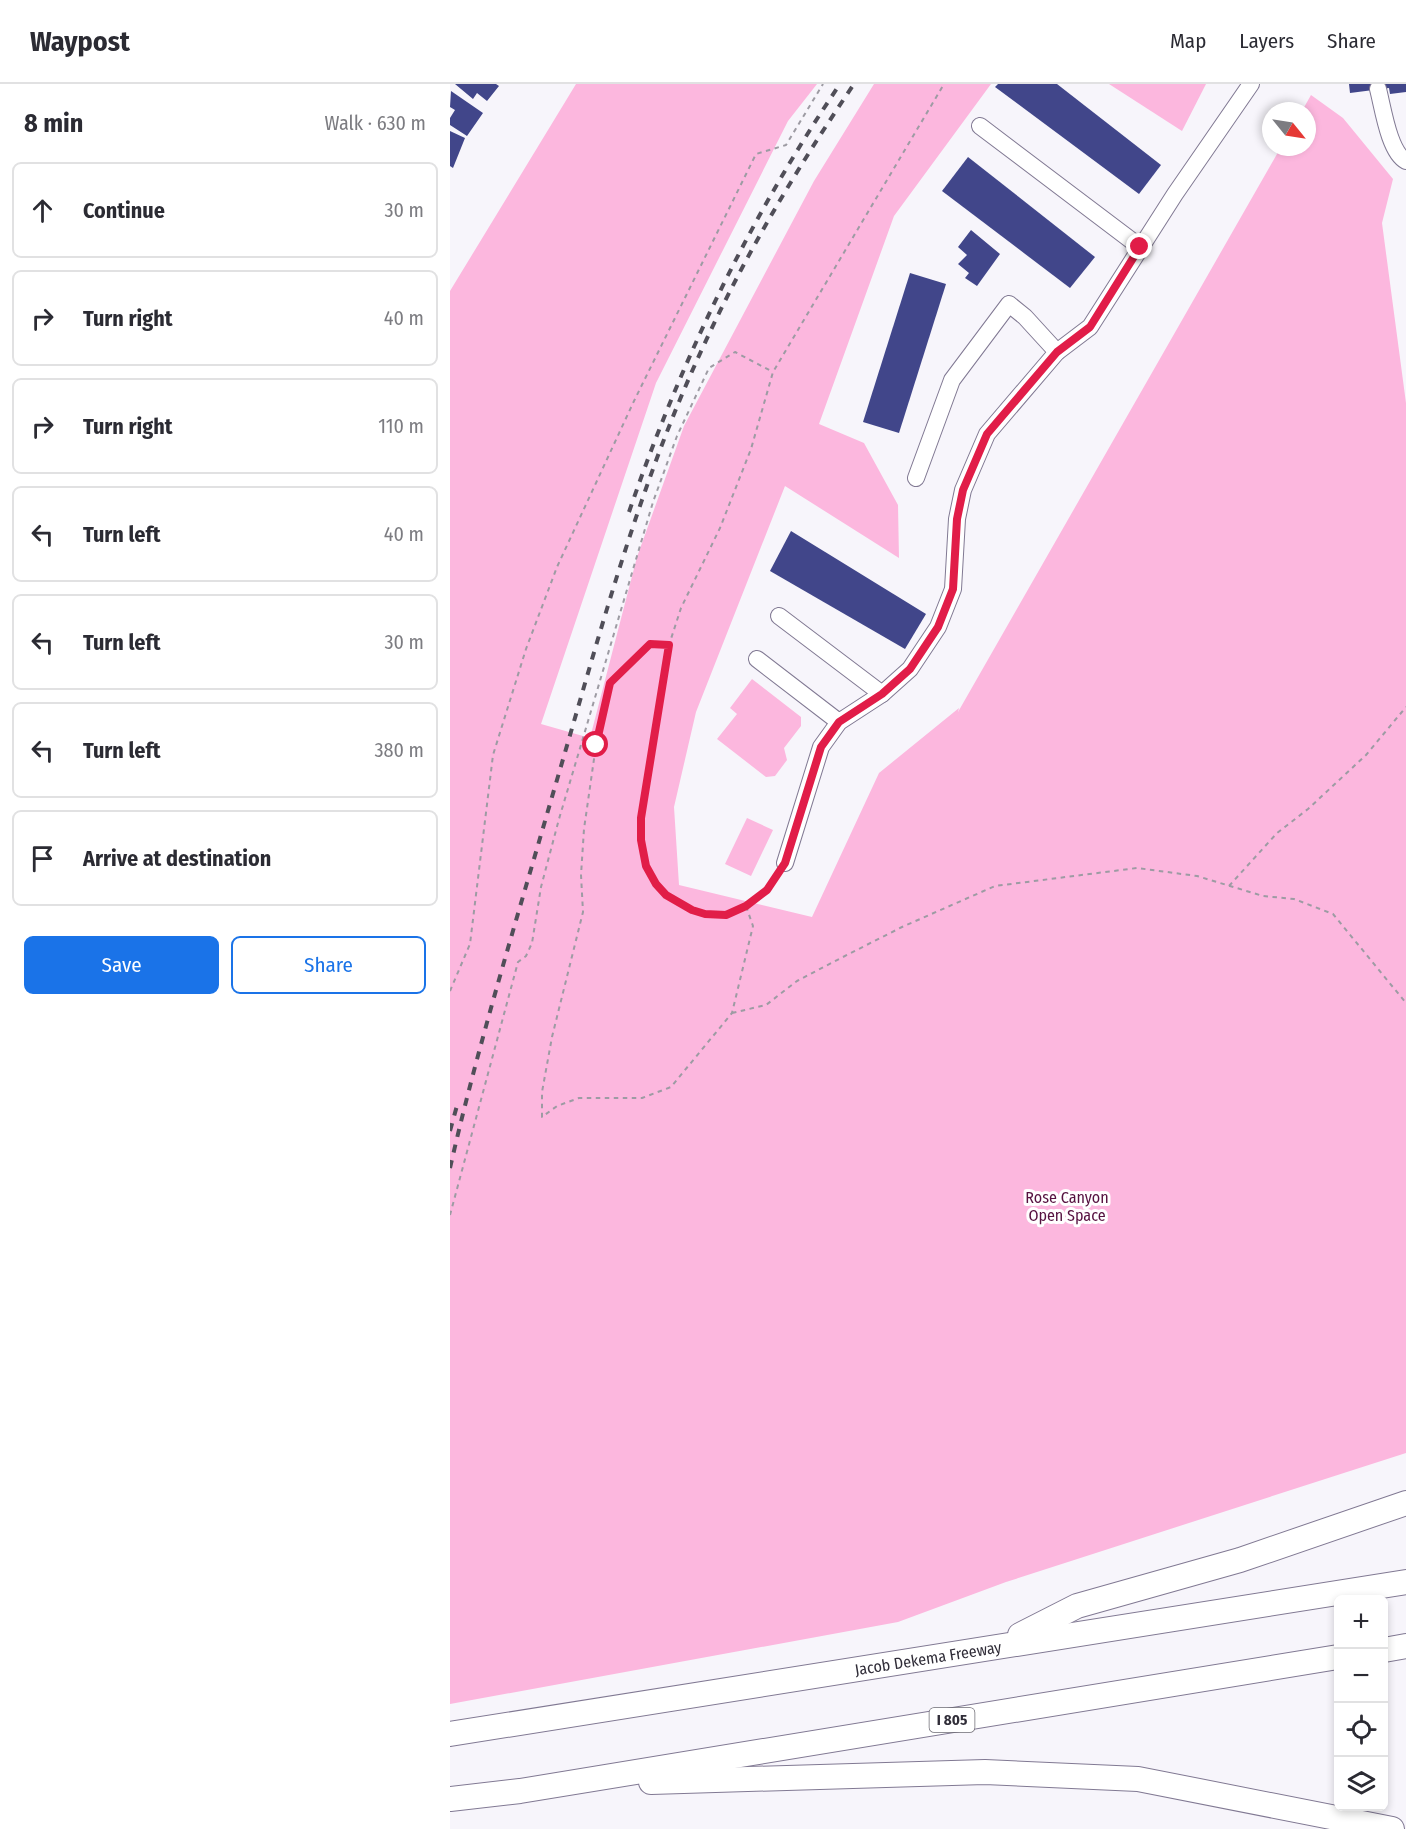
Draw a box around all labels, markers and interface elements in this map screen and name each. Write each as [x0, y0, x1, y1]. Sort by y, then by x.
text: Waypost [30, 25, 130, 58]
text: Map [1170, 28, 1206, 54]
text: Layers [1239, 28, 1294, 54]
text: Share [1327, 28, 1376, 54]
north arrow [1262, 102, 1316, 156]
text: 8 min [24, 108, 83, 139]
text: Walk · 630 m [325, 111, 426, 135]
icon: ahead [26, 194, 59, 227]
text: Continue [83, 197, 165, 224]
text: 30 m [384, 198, 424, 222]
route end [1126, 233, 1152, 259]
icon: right [26, 302, 59, 335]
text: Turn right [83, 305, 172, 332]
text: 40 m [384, 306, 424, 330]
icon: right [26, 410, 59, 443]
text: Turn right [83, 413, 172, 440]
text: 110 m [378, 414, 424, 438]
icon: left [26, 518, 59, 551]
text: Turn left [83, 521, 161, 548]
text: 40 m [384, 522, 424, 546]
icon: left [26, 626, 59, 659]
text: Turn left [83, 629, 161, 656]
text: 30 m [384, 630, 424, 654]
route start [582, 731, 608, 757]
icon: left [26, 734, 59, 767]
text: Turn left [83, 737, 161, 764]
text: 380 m [374, 738, 424, 762]
icon: arrive [26, 842, 59, 875]
text: Arrive at destination [83, 845, 271, 872]
button: Save [24, 936, 219, 994]
button: Share [231, 936, 426, 994]
park label: Rose Canyon Open Space [1025, 1188, 1109, 1225]
map controls [1334, 1595, 1388, 1811]
button: + [1334, 1595, 1388, 1649]
street label: Jacob Dekema Freeway [853, 1637, 1004, 1680]
button: − [1334, 1649, 1388, 1703]
button: locate [1334, 1703, 1388, 1757]
road number: I 805 [930, 1708, 974, 1732]
button: layers [1334, 1757, 1388, 1811]

